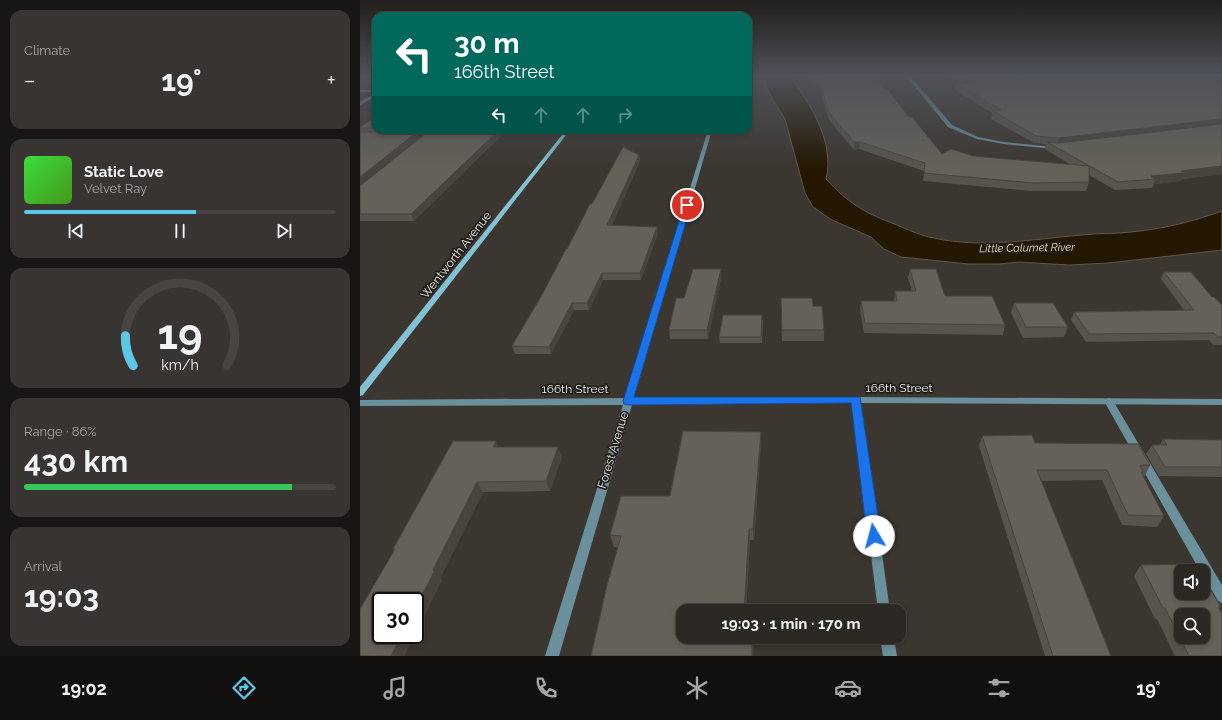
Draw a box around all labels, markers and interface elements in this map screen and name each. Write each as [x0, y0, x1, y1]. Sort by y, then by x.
text: 30 m [454, 27, 520, 60]
icon: left [388, 28, 440, 80]
text: Climate [24, 43, 70, 58]
text: 166th Street [454, 61, 554, 82]
text: 19° [161, 63, 201, 98]
text: − [24, 67, 36, 93]
text: + [327, 67, 336, 93]
icon: left [488, 104, 510, 126]
icon: ahead [530, 104, 552, 126]
icon: ahead [572, 104, 594, 126]
icon: right [614, 104, 636, 126]
text: Static Love [84, 163, 163, 181]
text: Velvet Ray [84, 181, 147, 196]
pin [670, 188, 704, 222]
icon: arrive [676, 194, 698, 216]
street label: Wentworth Avenue [418, 209, 494, 301]
icon: previous [65, 220, 87, 242]
icon: pause [169, 220, 191, 242]
icon: next [273, 220, 295, 242]
water label: Little Calumet River [979, 241, 1076, 255]
text: 19 [157, 310, 203, 359]
text: km/h [161, 357, 199, 373]
street label: 166th Street [866, 381, 932, 395]
street label: 166th Street [542, 382, 608, 396]
street label: Forest Avenue [595, 410, 631, 490]
text: Range · 86% [24, 424, 97, 439]
text: 430 km [24, 444, 128, 479]
position arrow [853, 515, 895, 557]
text: Arrival [24, 559, 62, 574]
map controls [1174, 564, 1210, 644]
button: sound [1174, 564, 1210, 600]
text: 19:03 [24, 579, 99, 614]
speed limit sign: 30 [372, 592, 424, 644]
button: search [1174, 608, 1210, 644]
text: 19:03 · 1 min · 170 m [721, 615, 861, 633]
icon: directions [230, 674, 258, 702]
icon: music [381, 674, 409, 702]
icon: phone [532, 674, 560, 702]
icon: climate [683, 674, 711, 702]
icon: car [834, 674, 862, 702]
icon: filters [985, 674, 1013, 702]
text: 19:02 [62, 678, 107, 699]
text: 19° [1136, 678, 1160, 699]

